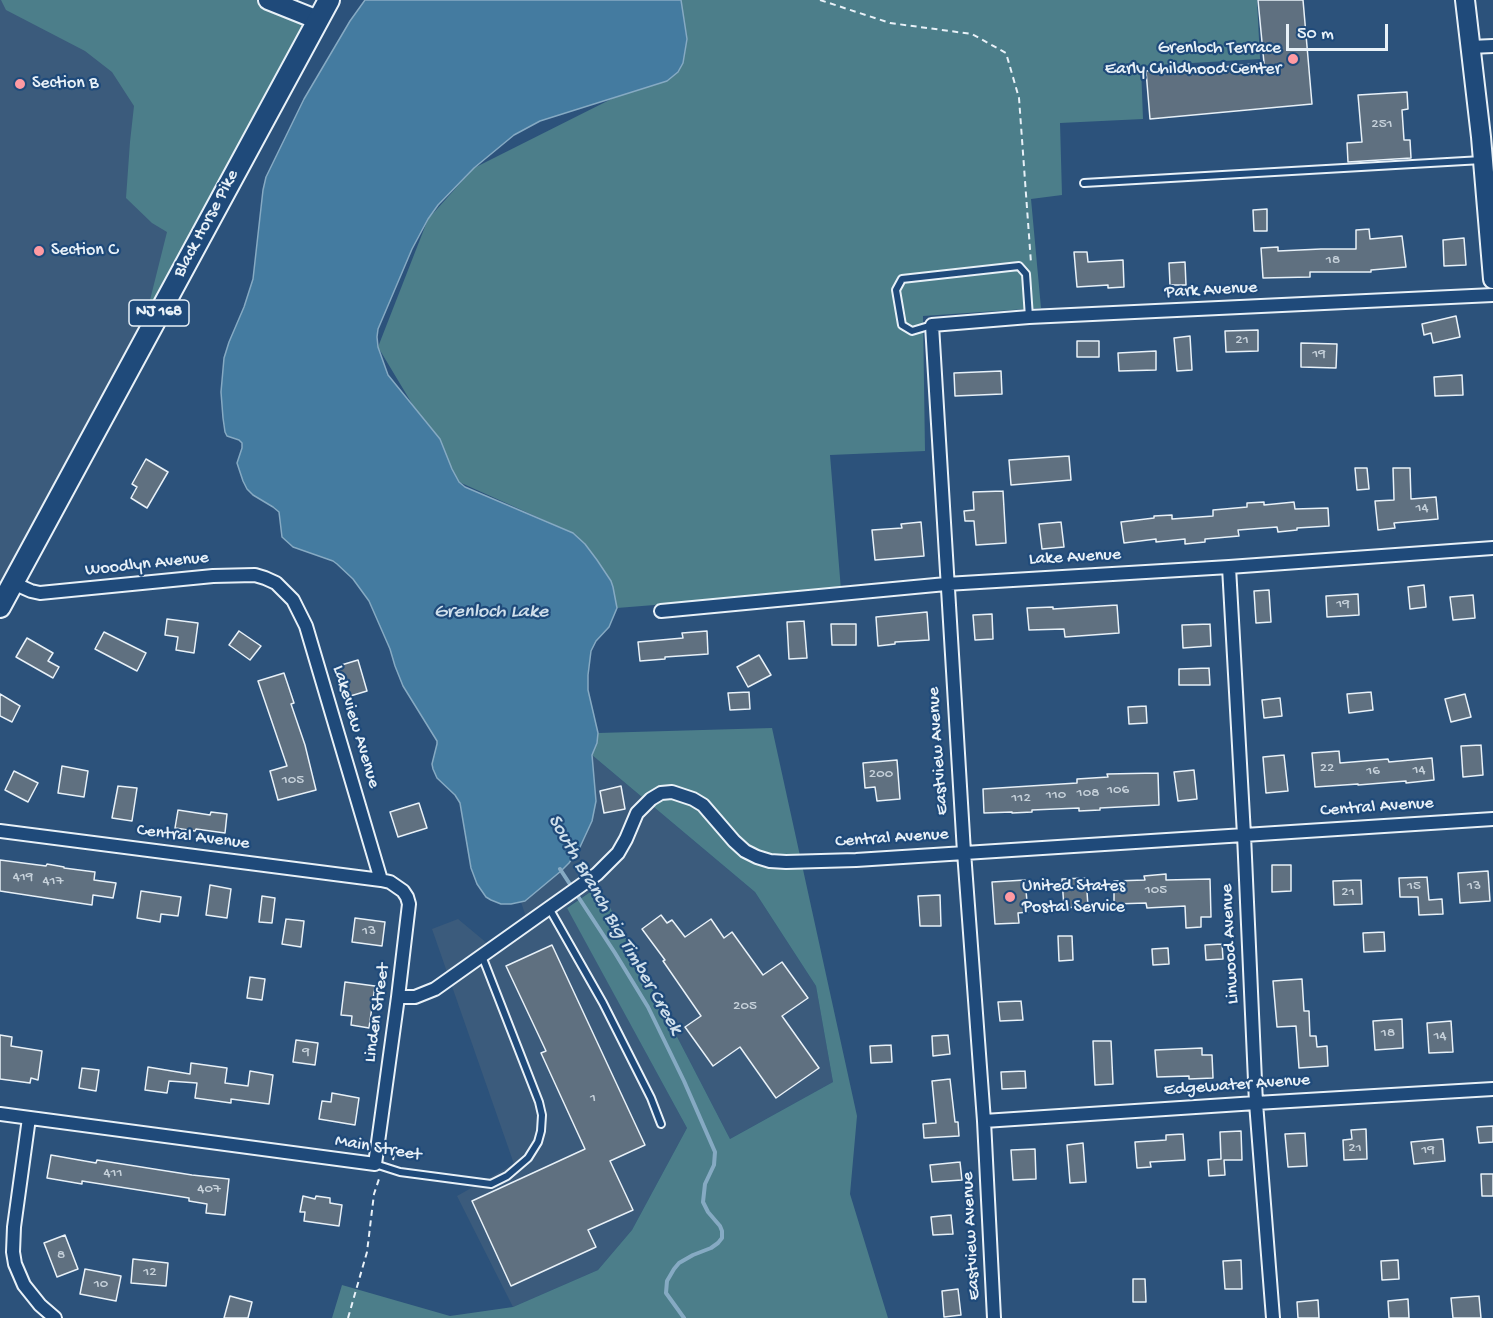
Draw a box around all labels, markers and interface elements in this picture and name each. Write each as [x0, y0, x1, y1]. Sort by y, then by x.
scale bar [1289, 12, 1391, 50]
text: 50 m [1297, 24, 1334, 45]
place label: Grenloch Terrace Early Childhood Center [1105, 38, 1281, 80]
marker: Grenloch Terrace Early Childhood Center [1286, 52, 1300, 66]
place label: Section B [32, 73, 98, 95]
marker: Section B [13, 77, 27, 91]
house number: 251 [1371, 116, 1393, 134]
street label: Black Horse Pike [170, 166, 244, 282]
place label: Section C [51, 240, 118, 262]
marker: Section C [32, 244, 46, 258]
house number: 18 [1326, 252, 1340, 270]
street label: Park Avenue [1164, 278, 1258, 304]
road number: NJ 168 [129, 300, 189, 326]
house number: 21 [1235, 332, 1249, 350]
house number: 19 [1312, 346, 1326, 364]
house number: 14 [1415, 500, 1429, 518]
street label: Lake Avenue [1028, 545, 1122, 571]
street label: Woodlyn Avenue [84, 548, 210, 582]
house number: 19 [1336, 596, 1350, 614]
water label: Grenloch Lake [434, 601, 548, 625]
street label: Lakeview Avenue [326, 663, 384, 791]
street label: Eastview Avenue [924, 686, 954, 816]
house number: 22 [1320, 760, 1334, 778]
house number: 14 [1412, 762, 1426, 780]
house number: 16 [1366, 763, 1380, 781]
house number: 200 [869, 766, 893, 784]
house number: 105 [282, 772, 304, 790]
house number: 106 [1107, 782, 1129, 800]
house number: 108 [1077, 785, 1099, 803]
house number: 110 [1046, 787, 1066, 805]
house number: 112 [1011, 790, 1031, 808]
street label: Central Avenue [1320, 793, 1434, 823]
water label: South Branch Big Timber Creek [541, 811, 687, 1039]
street label: Central Avenue [135, 820, 251, 856]
street label: Central Avenue [835, 824, 949, 854]
house number: 419 [13, 869, 33, 887]
house number: 417 [43, 873, 63, 891]
place label: United States Postal Service [1022, 876, 1125, 918]
house number: 15 [1407, 878, 1421, 896]
house number: 13 [1467, 878, 1481, 896]
house number: 105 [1145, 882, 1167, 900]
street label: Linwood Avenue [1217, 883, 1245, 1005]
house number: 21 [1341, 884, 1355, 902]
marker: United States Postal Service [1003, 890, 1017, 904]
house number: 13 [362, 923, 376, 941]
street label: Linden Street [360, 962, 396, 1064]
house number: 205 [733, 998, 757, 1016]
house number: 18 [1381, 1025, 1395, 1043]
house number: 14 [1433, 1028, 1447, 1046]
house number: 9 [302, 1044, 310, 1062]
street label: Edgewater Avenue [1163, 1070, 1311, 1102]
house number: 1 [590, 1090, 596, 1108]
street label: Main Street [333, 1131, 423, 1167]
house number: 21 [1348, 1140, 1362, 1158]
house number: 19 [1421, 1142, 1435, 1160]
house number: 411 [103, 1165, 123, 1183]
street label: Eastview Avenue [958, 1171, 986, 1301]
house number: 407 [197, 1181, 221, 1199]
house number: 8 [57, 1247, 65, 1265]
house number: 12 [143, 1264, 157, 1282]
house number: 10 [94, 1276, 108, 1294]

